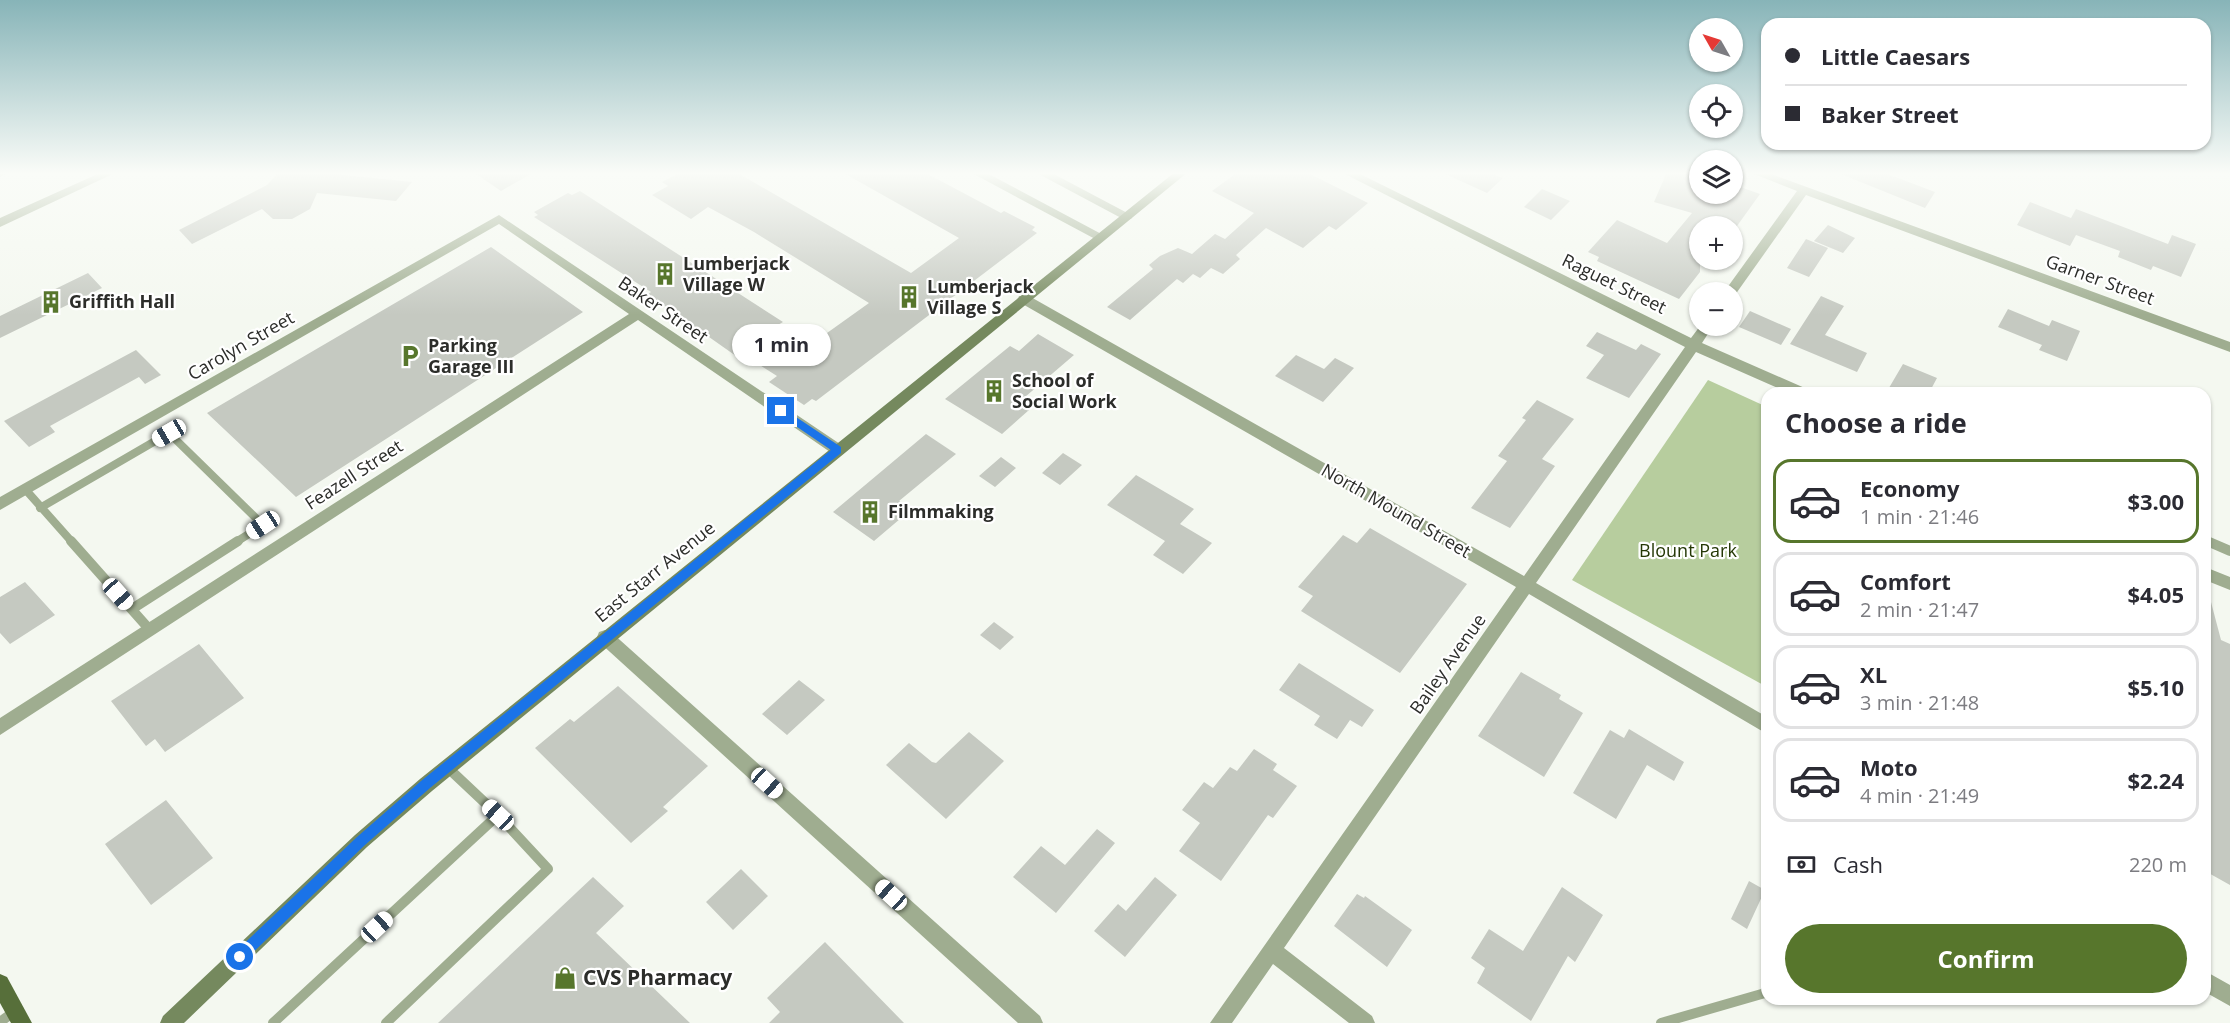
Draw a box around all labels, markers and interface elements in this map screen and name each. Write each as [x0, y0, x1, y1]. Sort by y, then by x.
north arrow [1689, 18, 1743, 72]
map controls [1689, 18, 1743, 336]
text: Little Caesars [1821, 41, 1970, 71]
button: locate [1689, 84, 1743, 138]
text: Baker Street [1821, 99, 1959, 129]
button: layers [1689, 150, 1743, 204]
button: + [1689, 216, 1743, 270]
street label: Raguet Street [1558, 247, 1671, 319]
street label: Garner Street [2043, 248, 2158, 310]
place label: Lumberjack Village W [683, 251, 790, 296]
building icon: Lumberjack Village W [652, 261, 678, 287]
street label: Baker Street [614, 270, 713, 348]
place label: Lumberjack Village S [927, 274, 1034, 319]
button: − [1689, 282, 1743, 336]
building icon: Lumberjack Village S [896, 284, 922, 310]
building icon: Griffith Hall [38, 289, 64, 315]
place label: Griffith Hall [69, 289, 175, 313]
street label: Carolyn Street [183, 305, 298, 385]
callout: 1 min [732, 324, 830, 366]
text: 1 min [754, 331, 809, 358]
place label: Parking Garage III [428, 333, 514, 378]
parking icon: Parking Garage III [397, 343, 423, 369]
place label: School of Social Work [1012, 368, 1118, 413]
building icon: School of Social Work [981, 378, 1007, 404]
route end [767, 397, 794, 424]
text: Choose a ride [1785, 404, 1967, 441]
car [149, 416, 189, 450]
street label: Feazell Street [300, 434, 407, 515]
street label: North Mound Street [1317, 458, 1476, 563]
text: Economy [1860, 473, 1959, 503]
icon: car [1788, 474, 1842, 528]
text: $3.00 [2127, 486, 2184, 516]
building icon: Filmmaking [857, 499, 883, 525]
place label: Filmmaking [888, 499, 994, 523]
text: 1 min · 21:46 [1860, 503, 1979, 530]
car [243, 508, 283, 542]
street label: East Starr Avenue [589, 515, 719, 627]
park label: Blount Park [1639, 538, 1737, 562]
text: Comfort [1860, 566, 1951, 596]
icon: car [1788, 567, 1842, 621]
car [99, 575, 137, 613]
text: $4.05 [2127, 579, 2184, 609]
text: 2 min · 21:47 [1860, 596, 1979, 623]
street label: Bailey Avenue [1404, 609, 1491, 718]
text: XL [1860, 659, 1887, 689]
icon: car [1788, 660, 1842, 714]
text: $5.10 [2127, 672, 2184, 702]
text: 3 min · 21:48 [1860, 689, 1979, 716]
text: Moto [1860, 752, 1918, 782]
icon: car [1788, 753, 1842, 807]
car [748, 764, 786, 802]
text: $2.24 [2127, 765, 2184, 795]
text: 4 min · 21:49 [1860, 782, 1979, 809]
car [479, 796, 517, 834]
icon: cash [1785, 848, 1818, 881]
text: Cash [1833, 849, 1883, 879]
text: 220 m [2129, 851, 2187, 878]
car [872, 876, 910, 914]
car [358, 908, 396, 946]
button: Confirm [1785, 924, 2187, 993]
route start [226, 943, 253, 970]
place label: CVS Pharmacy [583, 963, 732, 991]
shop icon: CVS Pharmacy [552, 965, 578, 991]

